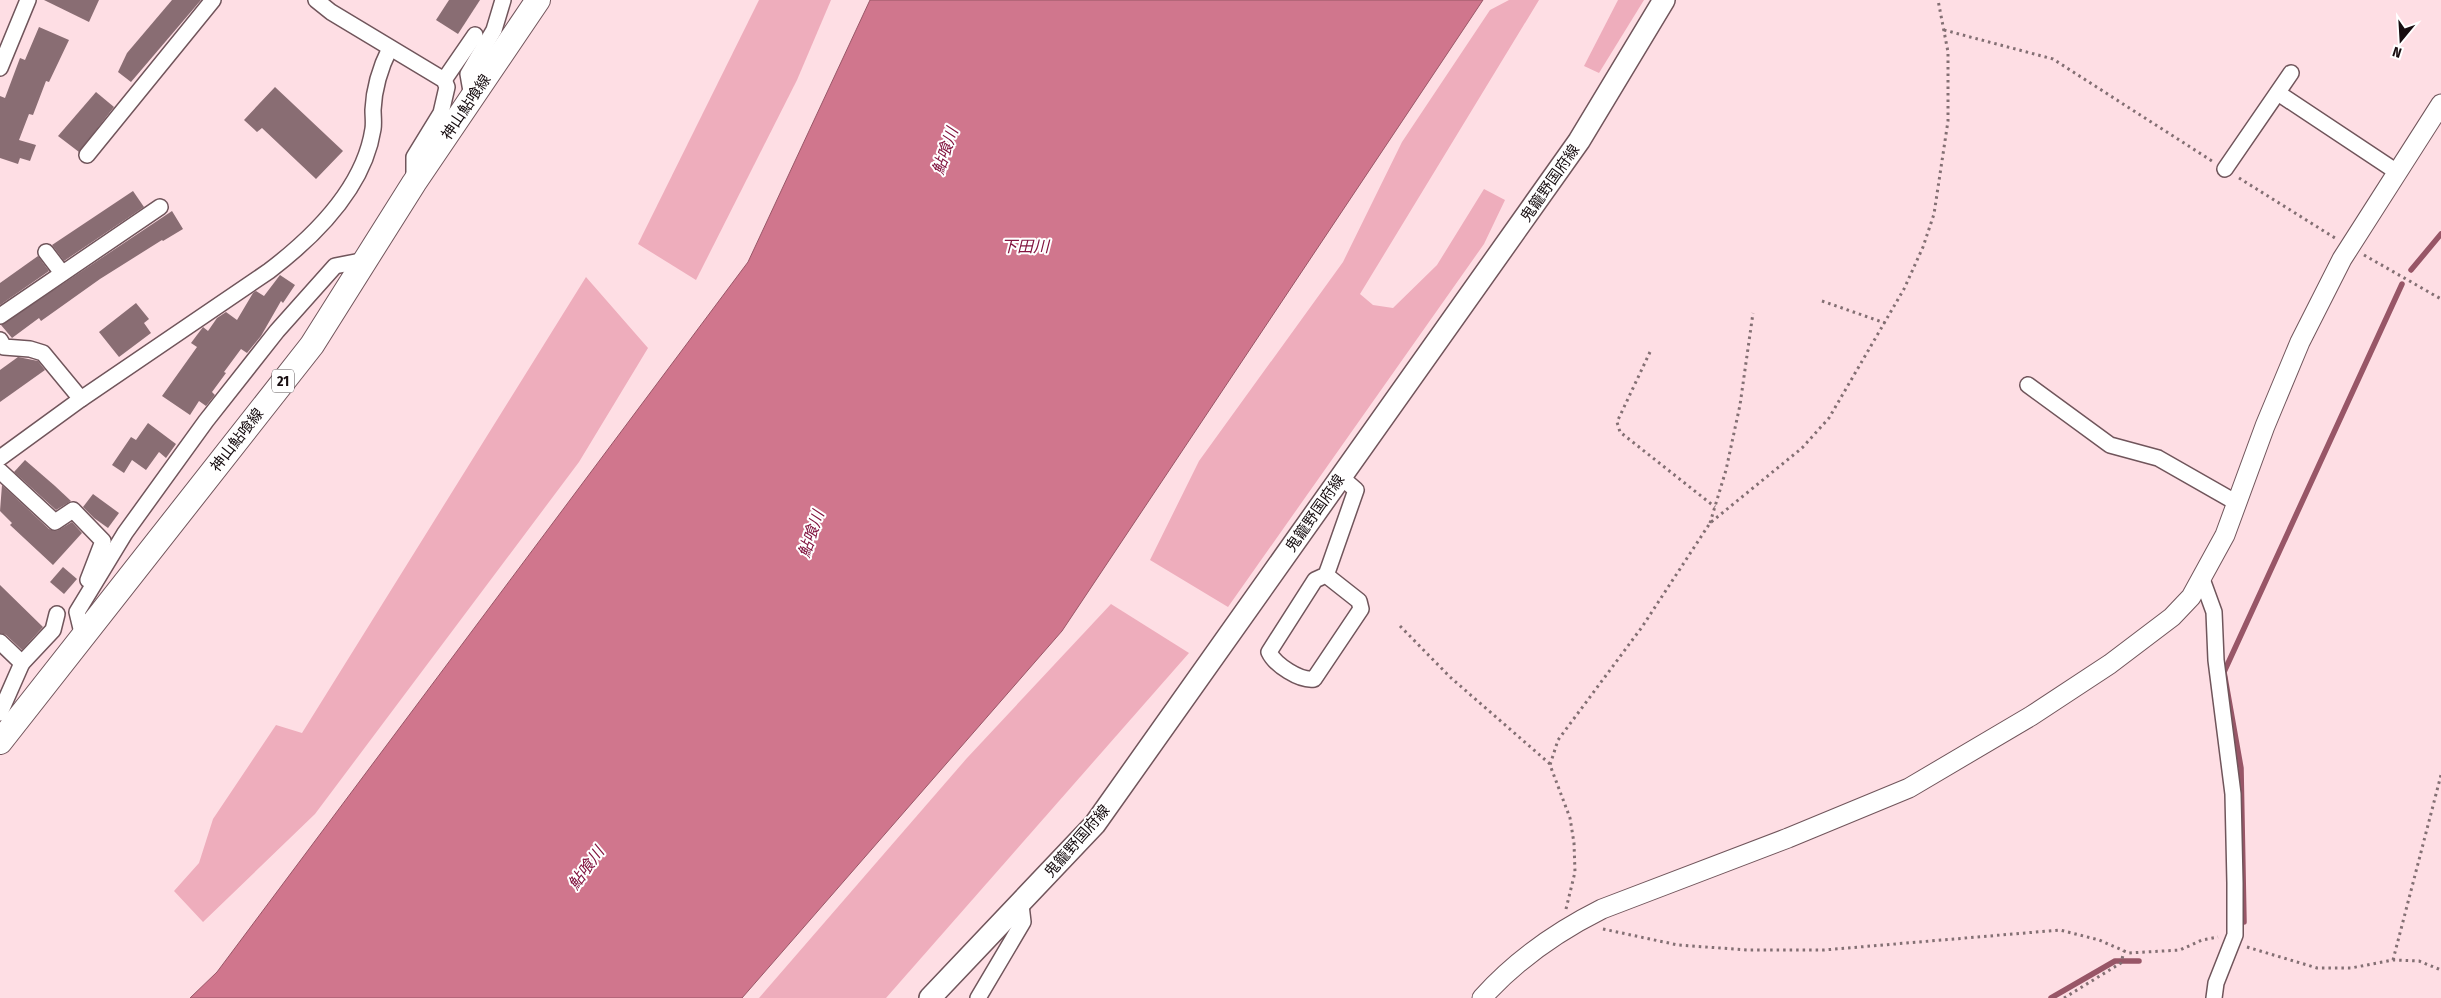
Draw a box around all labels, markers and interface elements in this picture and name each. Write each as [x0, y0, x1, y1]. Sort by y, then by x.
north arrow [2376, 15, 2426, 65]
text: N [2391, 43, 2404, 61]
street label: 神山鮎喰線 [438, 71, 494, 143]
water label: 鮎喰川 [928, 123, 962, 177]
street label: 鬼籠野国府線 [1517, 141, 1583, 225]
water label: 下田川 [1001, 237, 1051, 256]
road number: 21 [272, 370, 294, 392]
street label: 神山鮎喰線 [207, 405, 267, 475]
street label: 鬼籠野国府線 [1282, 471, 1348, 555]
water label: 鮎喰川 [794, 506, 828, 560]
street label: 鬼籠野国府線 [1041, 801, 1113, 881]
water label: 鮎喰川 [564, 841, 609, 893]

